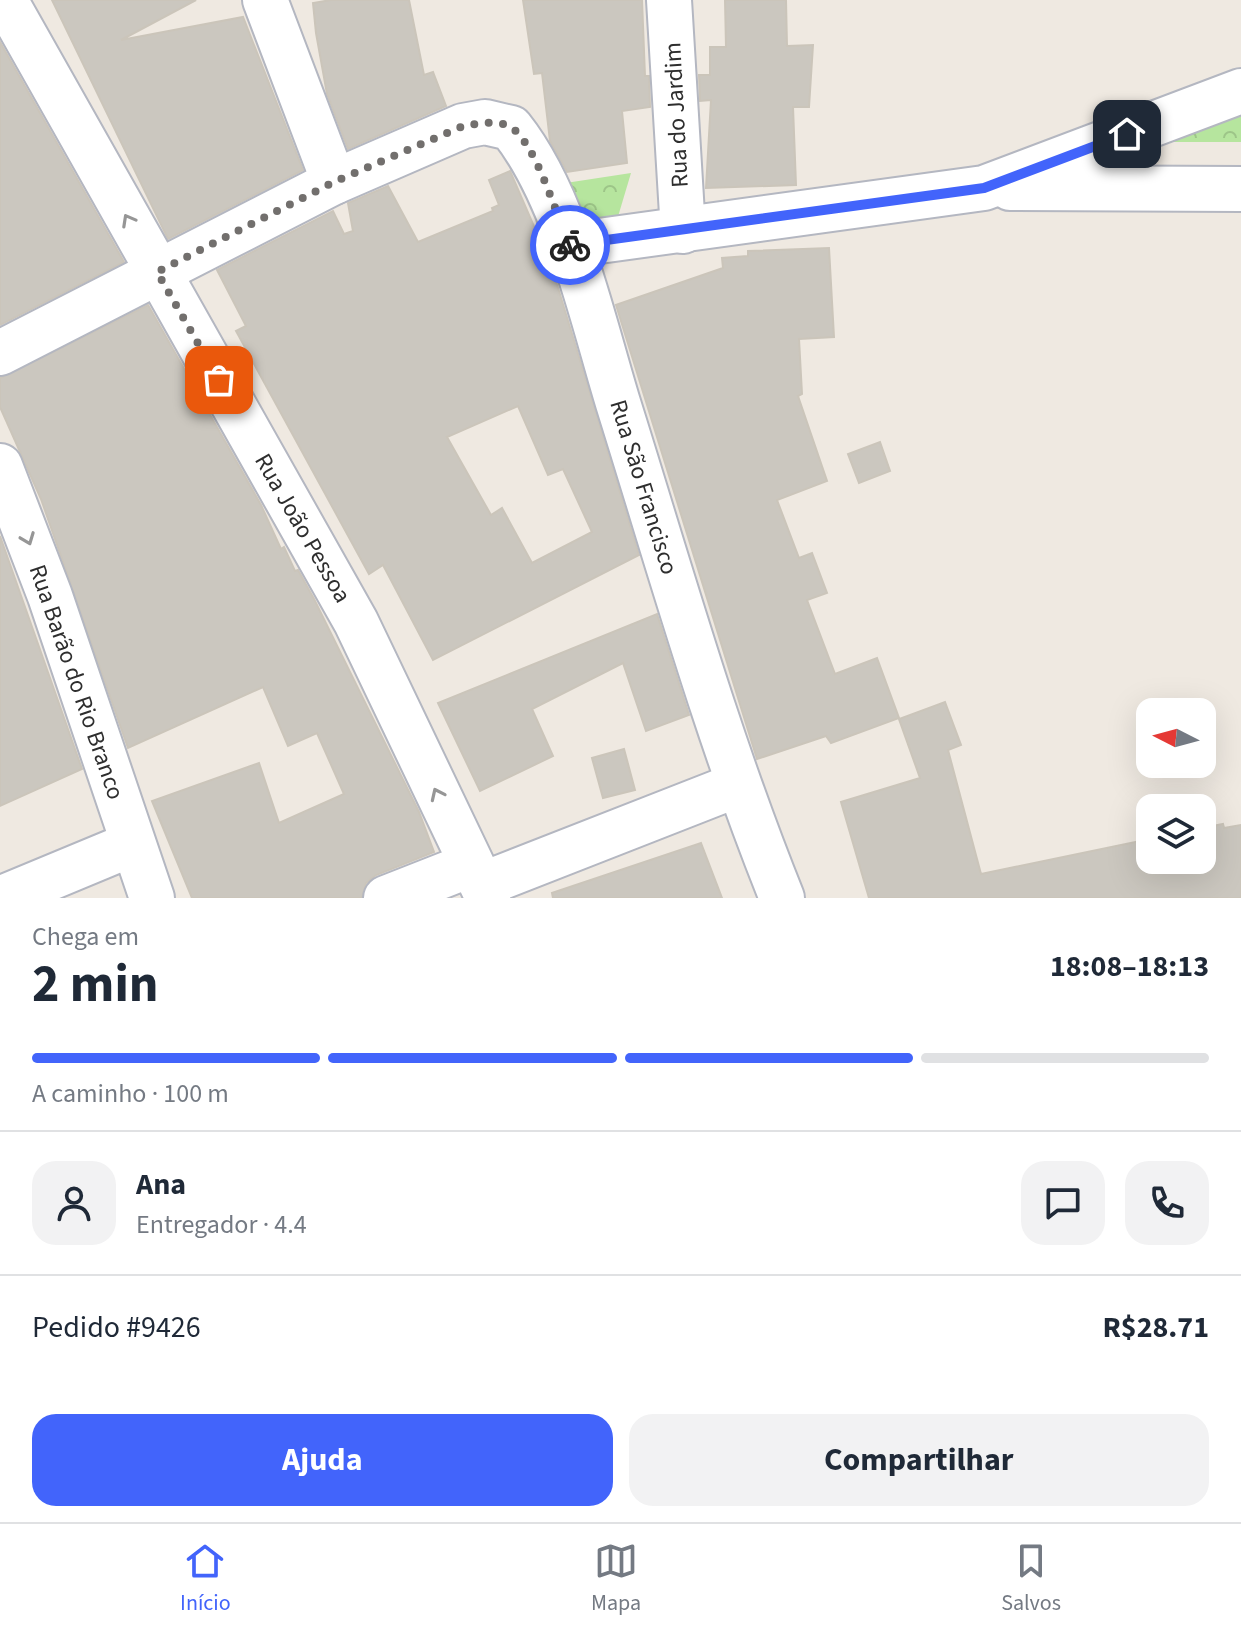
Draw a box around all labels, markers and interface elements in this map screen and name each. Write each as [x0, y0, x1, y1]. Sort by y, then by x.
street label: Rua do Jardim [655, 41, 698, 189]
pin [1093, 100, 1161, 168]
icon: home [1105, 112, 1149, 156]
courier [530, 205, 610, 285]
one-way arrow [122, 215, 138, 229]
icon: bike [548, 223, 592, 267]
pin [185, 346, 253, 414]
icon: bag [197, 358, 241, 402]
street label: Rua São Francisco [600, 395, 687, 579]
street label: Rua João Pessoa [246, 447, 360, 610]
one-way arrow [18, 531, 35, 545]
street label: Rua Barão do Rio Branco [20, 560, 133, 804]
north arrow [1136, 698, 1216, 778]
map controls [1136, 698, 1216, 874]
one-way arrow [431, 788, 447, 802]
button: layers [1136, 794, 1216, 874]
text: Chega em [32, 918, 139, 955]
text: 18:08–18:13 [1050, 945, 1209, 988]
text: 2 min [32, 948, 159, 1022]
text: A caminho · 100 m [32, 1075, 229, 1112]
button: person [32, 1161, 116, 1245]
button: chat [1021, 1161, 1105, 1245]
button: phone [1125, 1161, 1209, 1245]
text: Ana [136, 1163, 186, 1206]
text: Entregador · 4.4 [136, 1206, 307, 1243]
text: Pedido #9426 [32, 1306, 201, 1349]
text: R$28.71 [1102, 1306, 1209, 1349]
button: Ajuda [32, 1414, 613, 1506]
button: Compartilhar [629, 1414, 1209, 1506]
tab: Início [180, 1539, 231, 1619]
tab: Mapa [591, 1539, 641, 1619]
tab: Salvos [1001, 1539, 1061, 1619]

